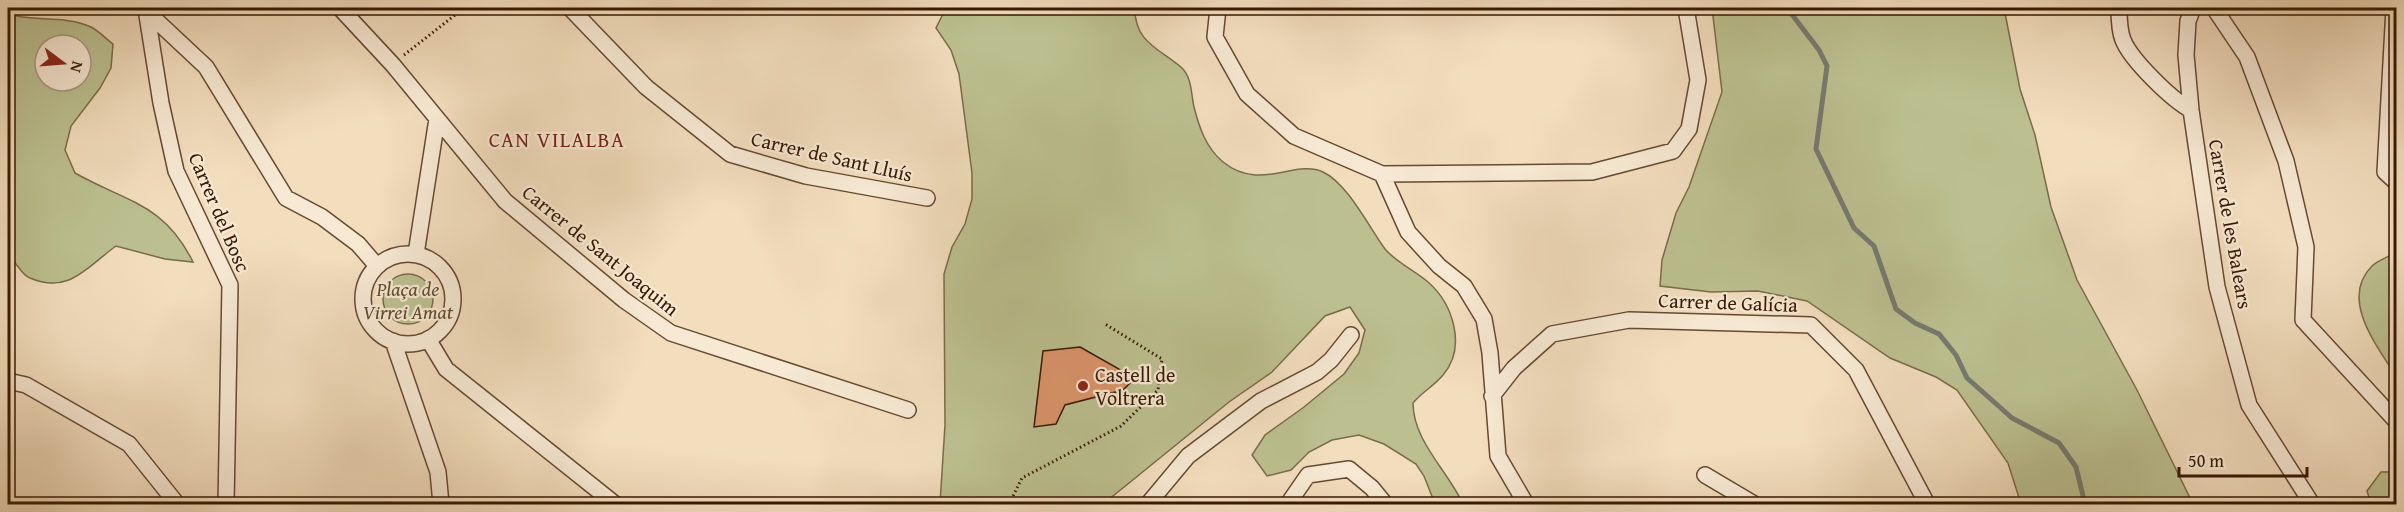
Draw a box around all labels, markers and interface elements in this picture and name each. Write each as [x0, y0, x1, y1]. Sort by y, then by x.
north arrow [33, 33, 93, 93]
text: N [64, 59, 90, 76]
street label: Carrer de Sant Lluís [749, 123, 916, 189]
district label: CAN VILALBA [489, 124, 625, 155]
street label: Carrer de les Balears [2202, 137, 2260, 311]
street label: Carrer del Bosc [182, 148, 258, 276]
street label: Carrer de Sant Joaquim [516, 178, 686, 323]
park label: Plaça de Virrei Amat [363, 274, 454, 326]
street label: Carrer de Galícia [1658, 285, 1799, 319]
place label: Castell de Voltrera [1095, 360, 1175, 412]
marker: Castell de Voltrera [1076, 379, 1090, 393]
scale bar [2179, 440, 2306, 478]
text: 50 m [2188, 447, 2224, 474]

